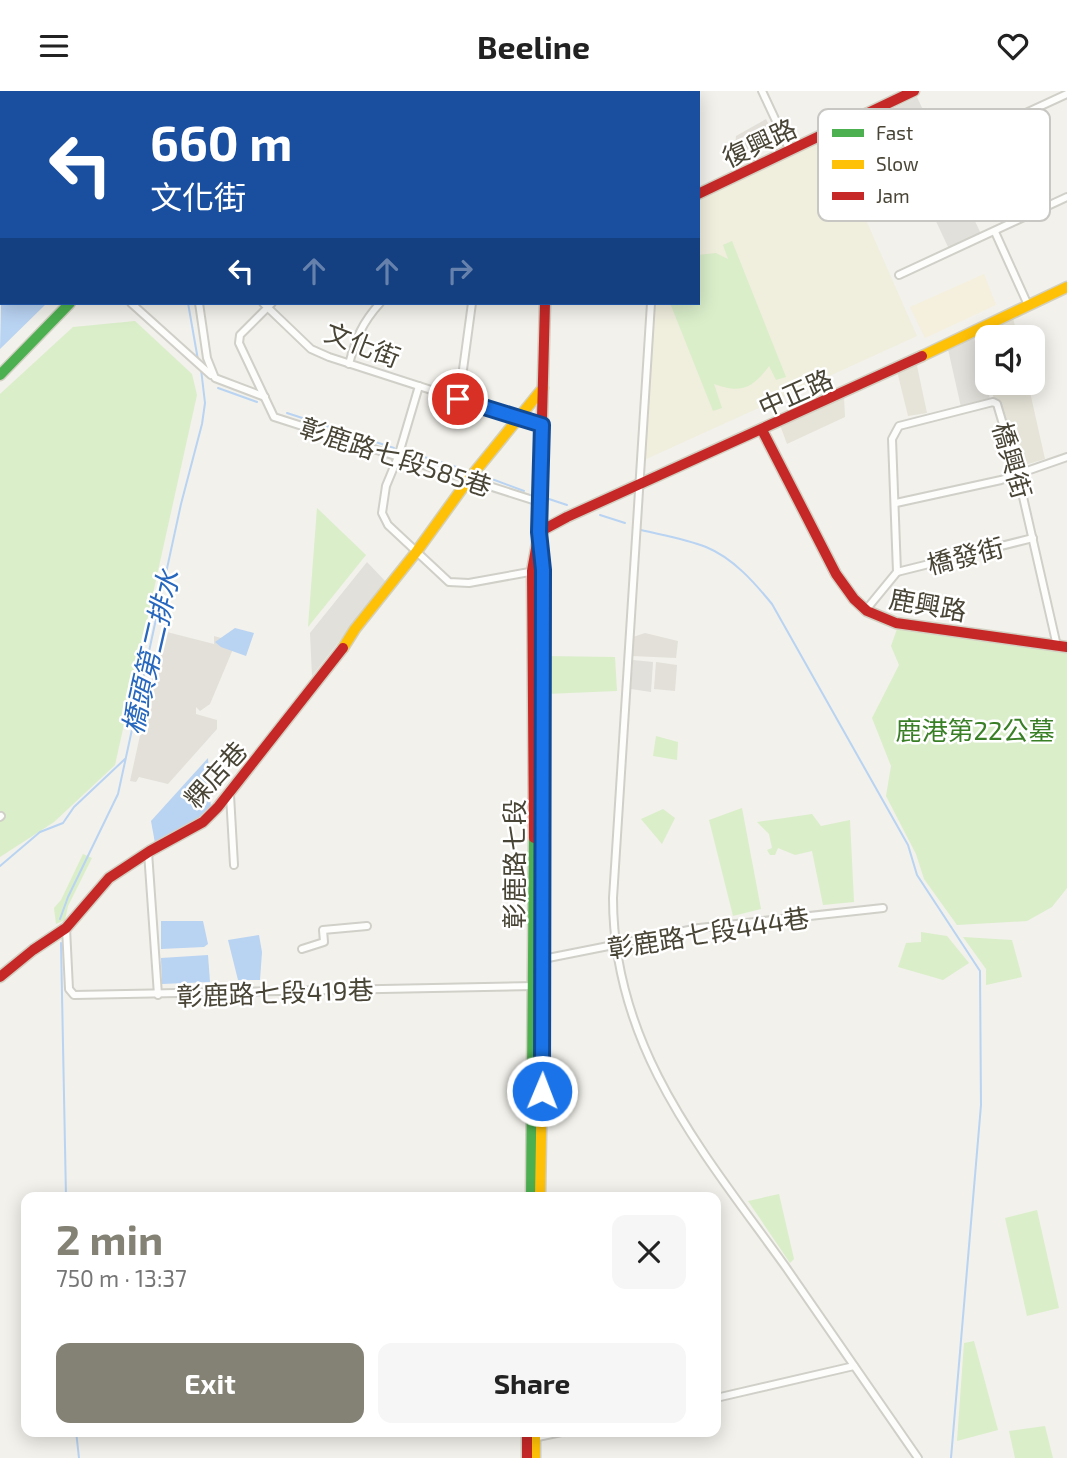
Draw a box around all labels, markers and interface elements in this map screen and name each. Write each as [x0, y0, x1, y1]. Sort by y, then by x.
icon: menu [35, 27, 73, 65]
text: Beeline [477, 27, 590, 65]
icon: heart [994, 27, 1032, 65]
legend [818, 109, 1050, 221]
street label: 復興路 [717, 111, 801, 173]
text: 660 m [150, 112, 293, 171]
icon: left [35, 119, 126, 210]
text: Fast [876, 121, 913, 144]
text: Slow [876, 152, 919, 175]
text: 文化街 [150, 177, 246, 215]
text: Jam [876, 184, 910, 207]
icon: left [222, 252, 260, 290]
icon: ahead [295, 252, 333, 290]
icon: ahead [368, 252, 406, 290]
icon: right [441, 252, 479, 290]
street label: 文化街 [321, 316, 405, 372]
map controls [975, 325, 1045, 395]
button: sound [975, 325, 1045, 395]
street label: 中正路 [753, 362, 837, 422]
pin [428, 369, 488, 429]
icon: arrive [439, 380, 477, 418]
street label: 彰鹿路七段585巷 [296, 410, 496, 502]
street label: 橋興街 [987, 418, 1039, 502]
street label: 橋發街 [923, 531, 1007, 579]
water label: 橋頭第二排水 [115, 564, 186, 738]
street label: 鹿興路 [887, 582, 969, 626]
park label: 鹿港第22公墓 [895, 714, 1055, 745]
street label: 粿店巷 [177, 735, 253, 813]
street label: 彰鹿路七段 [498, 799, 529, 929]
street label: 彰鹿路七段444巷 [605, 901, 811, 963]
street label: 彰鹿路七段419巷 [176, 973, 374, 1011]
position arrow [505, 1054, 579, 1128]
text: 2 min [56, 1213, 163, 1263]
button: close [612, 1215, 686, 1289]
text: 750 m · 13:37 [56, 1264, 187, 1292]
button: Exit [56, 1343, 364, 1423]
button: Share [378, 1343, 686, 1423]

